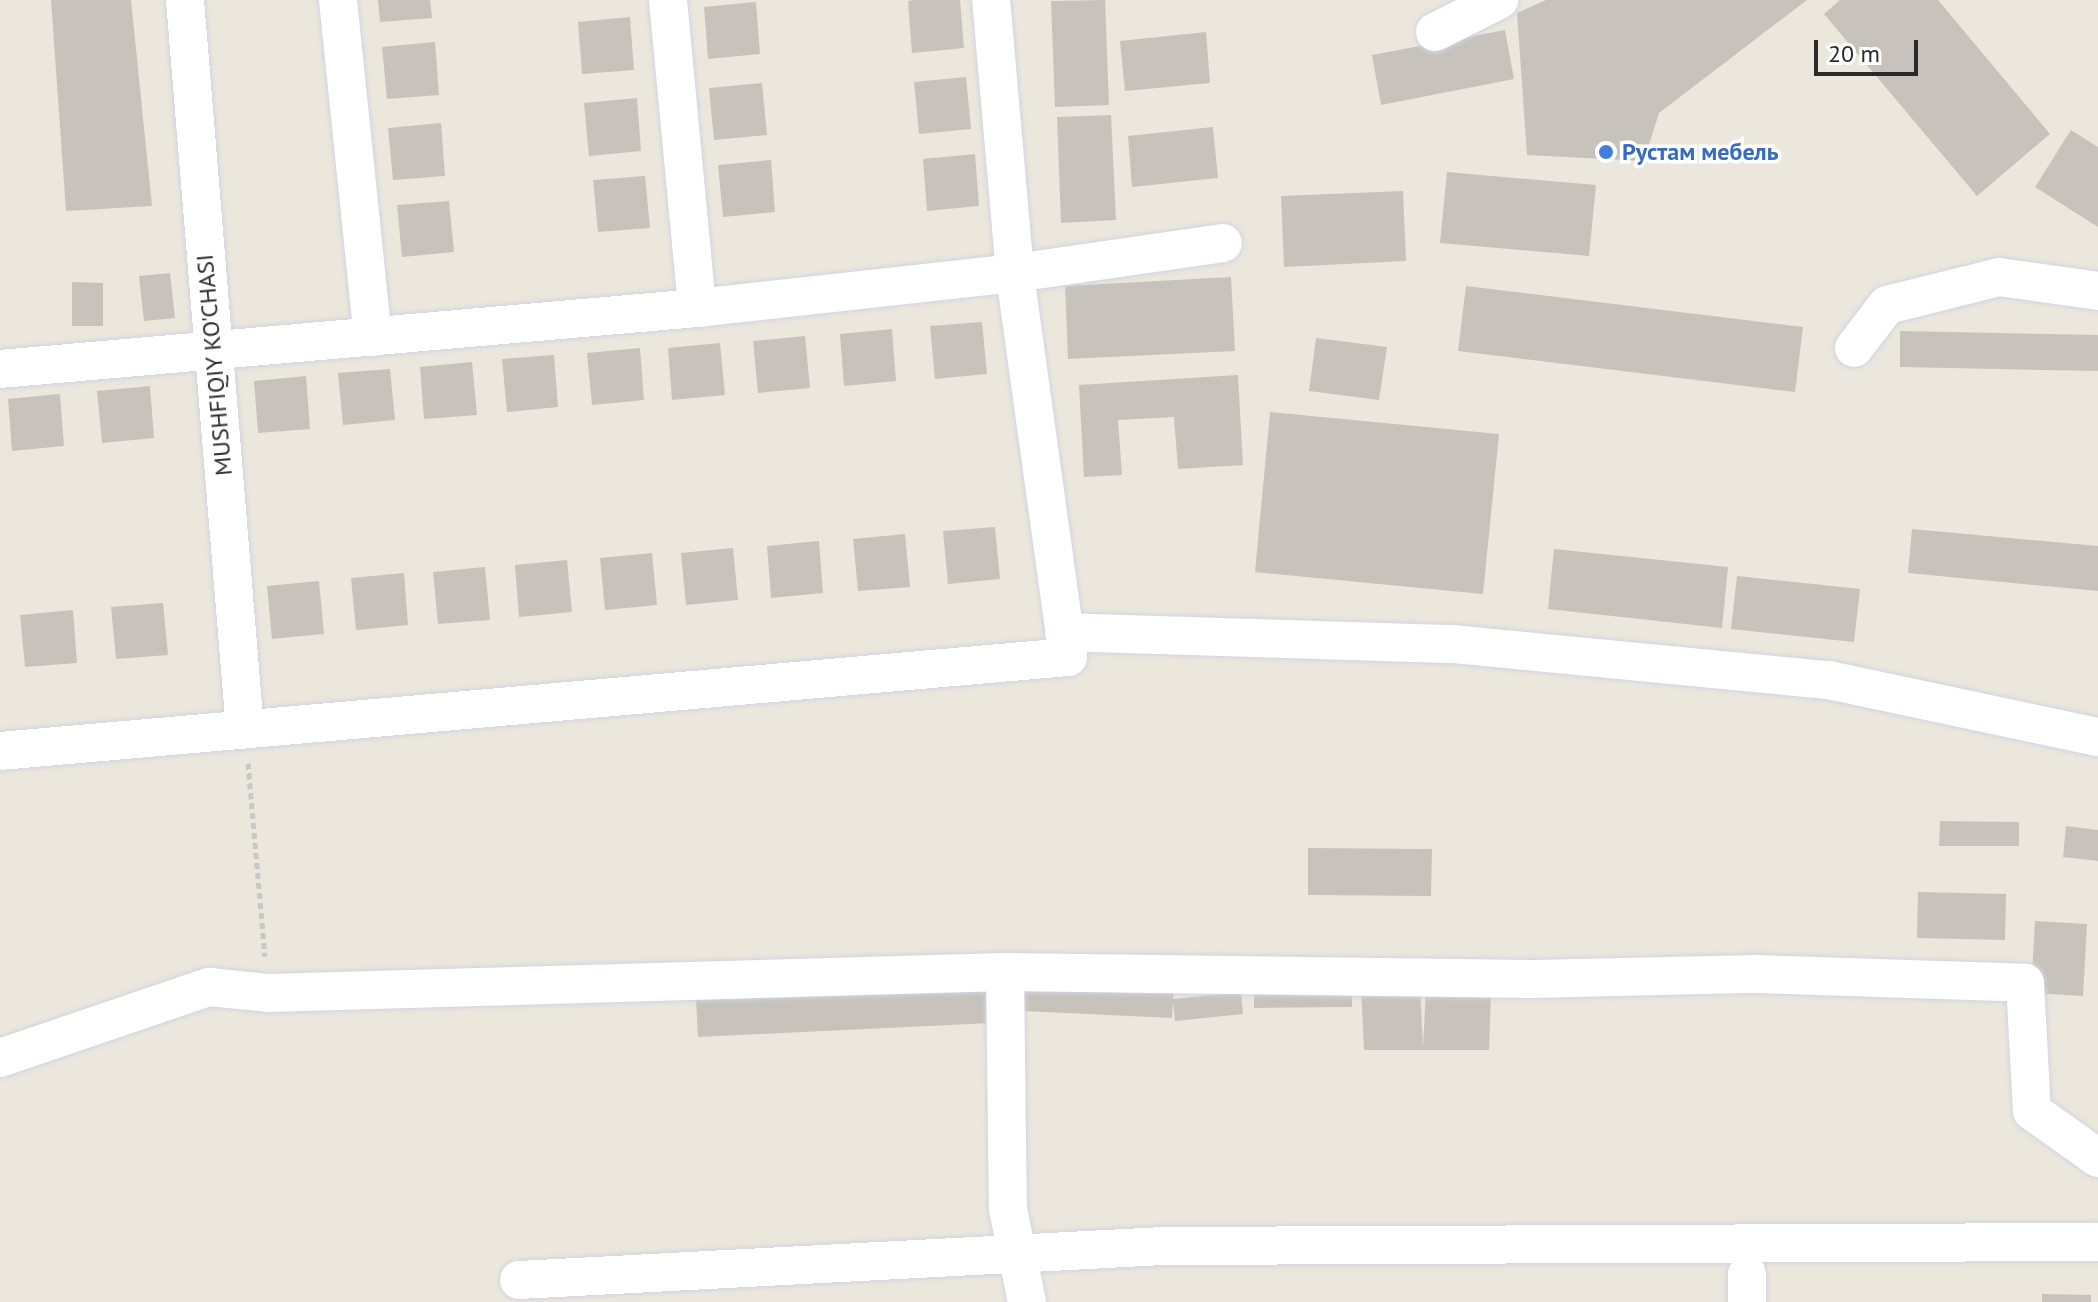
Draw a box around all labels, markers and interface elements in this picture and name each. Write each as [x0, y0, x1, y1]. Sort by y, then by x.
scale bar [1818, 24, 1922, 74]
text: 20 m [1828, 38, 1880, 69]
place label: Рустам мебель [1622, 138, 1778, 166]
marker: Рустам мебель [1597, 143, 1615, 161]
street label: MUSHFIQIY KO'CHASI [190, 253, 238, 477]

